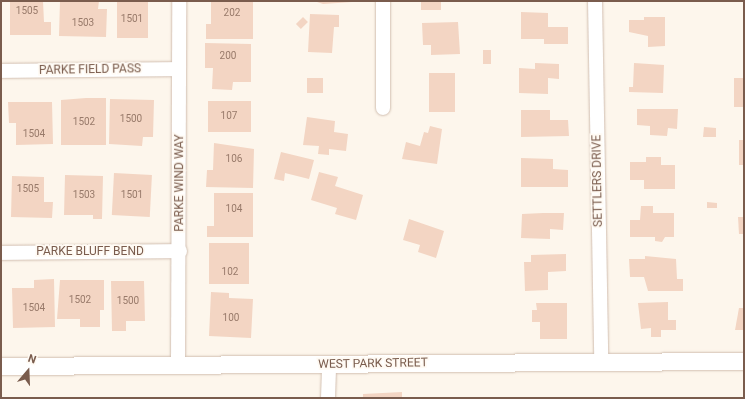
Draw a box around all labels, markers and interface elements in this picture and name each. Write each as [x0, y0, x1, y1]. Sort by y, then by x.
house number: 1505 [16, 5, 38, 17]
house number: 202 [224, 7, 240, 19]
house number: 1501 [121, 13, 143, 25]
house number: 1503 [72, 17, 94, 29]
house number: 200 [220, 50, 236, 62]
street label: PARKE FIELD PASS [39, 62, 141, 78]
house number: 107 [221, 110, 237, 122]
house number: 1500 [120, 113, 142, 125]
house number: 1502 [73, 116, 95, 128]
house number: 1504 [23, 128, 45, 140]
street label: PARKE WIND WAY [173, 134, 187, 232]
street label: SETTLERS DRIVE [590, 135, 606, 227]
house number: 106 [226, 153, 242, 165]
house number: 1505 [17, 183, 39, 195]
house number: 1503 [73, 189, 95, 201]
house number: 1501 [121, 189, 143, 201]
house number: 104 [226, 203, 242, 215]
street label: PARKE BLUFF BEND [36, 245, 144, 259]
house number: 102 [222, 266, 238, 278]
house number: 1502 [69, 294, 91, 306]
house number: 1500 [117, 295, 139, 307]
house number: 1504 [23, 302, 45, 314]
house number: 100 [223, 312, 239, 324]
north arrow [8, 351, 48, 391]
text: N [26, 352, 38, 367]
street label: WEST PARK STREET [318, 356, 428, 372]

